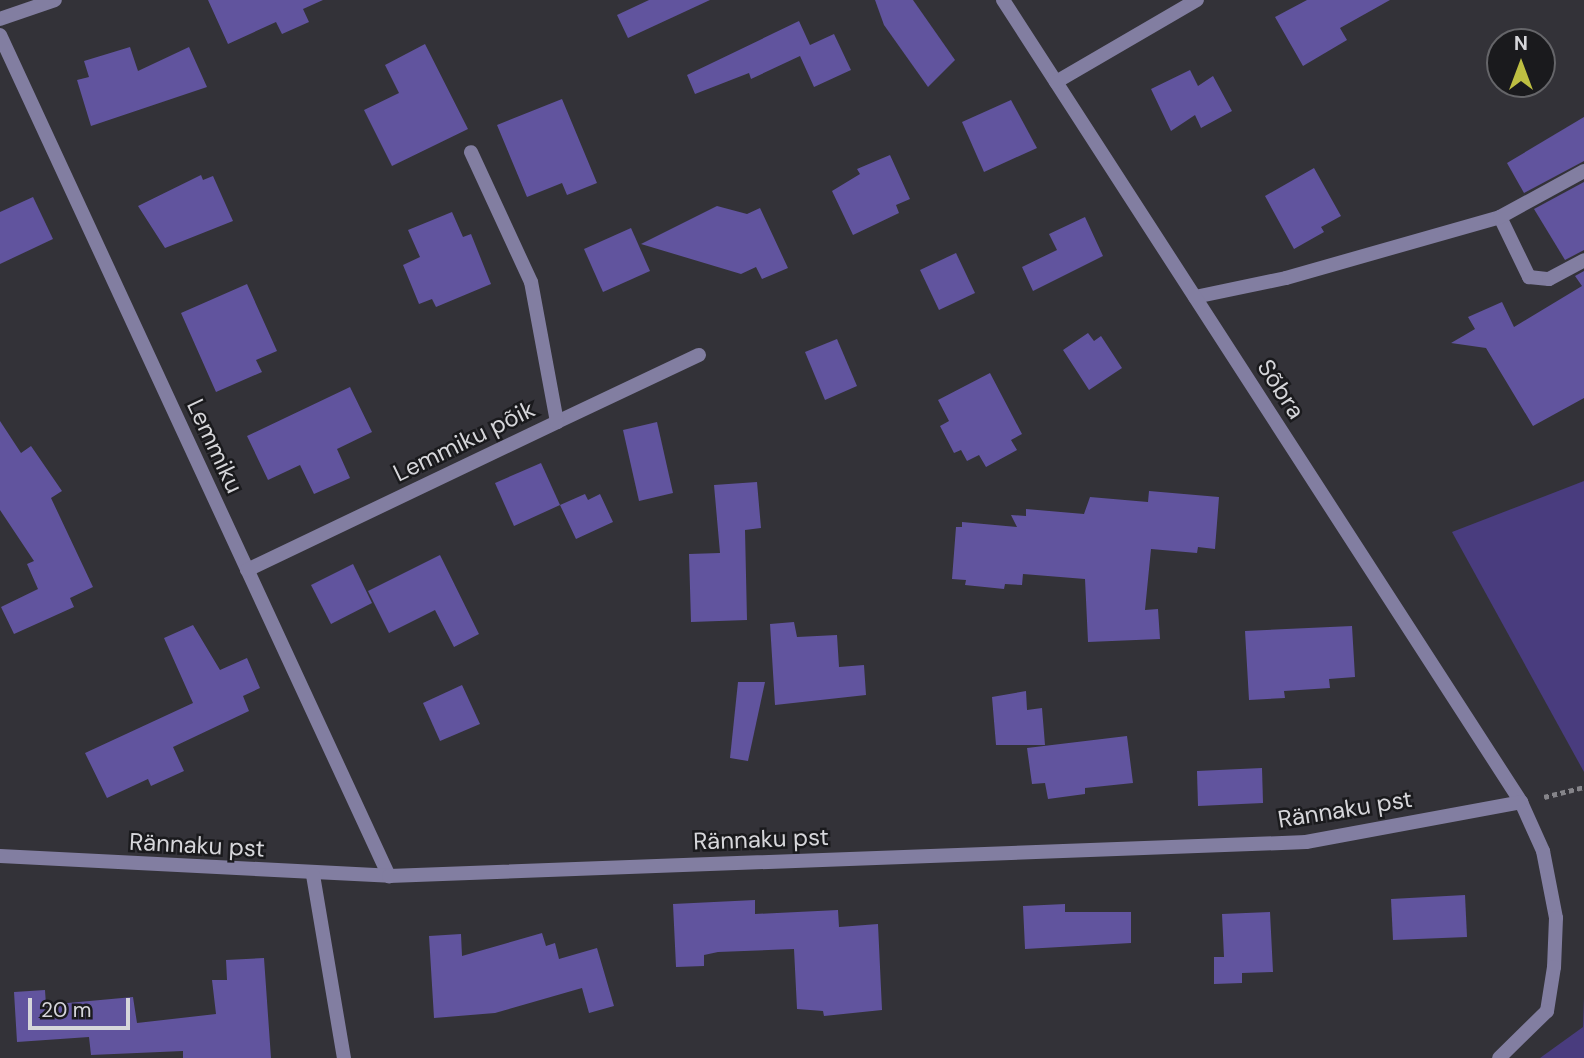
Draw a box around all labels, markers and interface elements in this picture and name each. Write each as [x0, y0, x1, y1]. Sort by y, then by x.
north arrow [1486, 28, 1556, 98]
text: N [1514, 31, 1528, 56]
street label: Sõbra [1251, 354, 1311, 424]
street label: Lemmiku põik [389, 394, 539, 488]
street label: Lemmiku [181, 395, 249, 497]
street label: Rännaku pst [1276, 784, 1414, 834]
street label: Rännaku pst [693, 822, 829, 856]
street label: Rännaku pst [128, 827, 266, 863]
scale bar [32, 984, 133, 1028]
text: 20 m [41, 996, 92, 1024]

